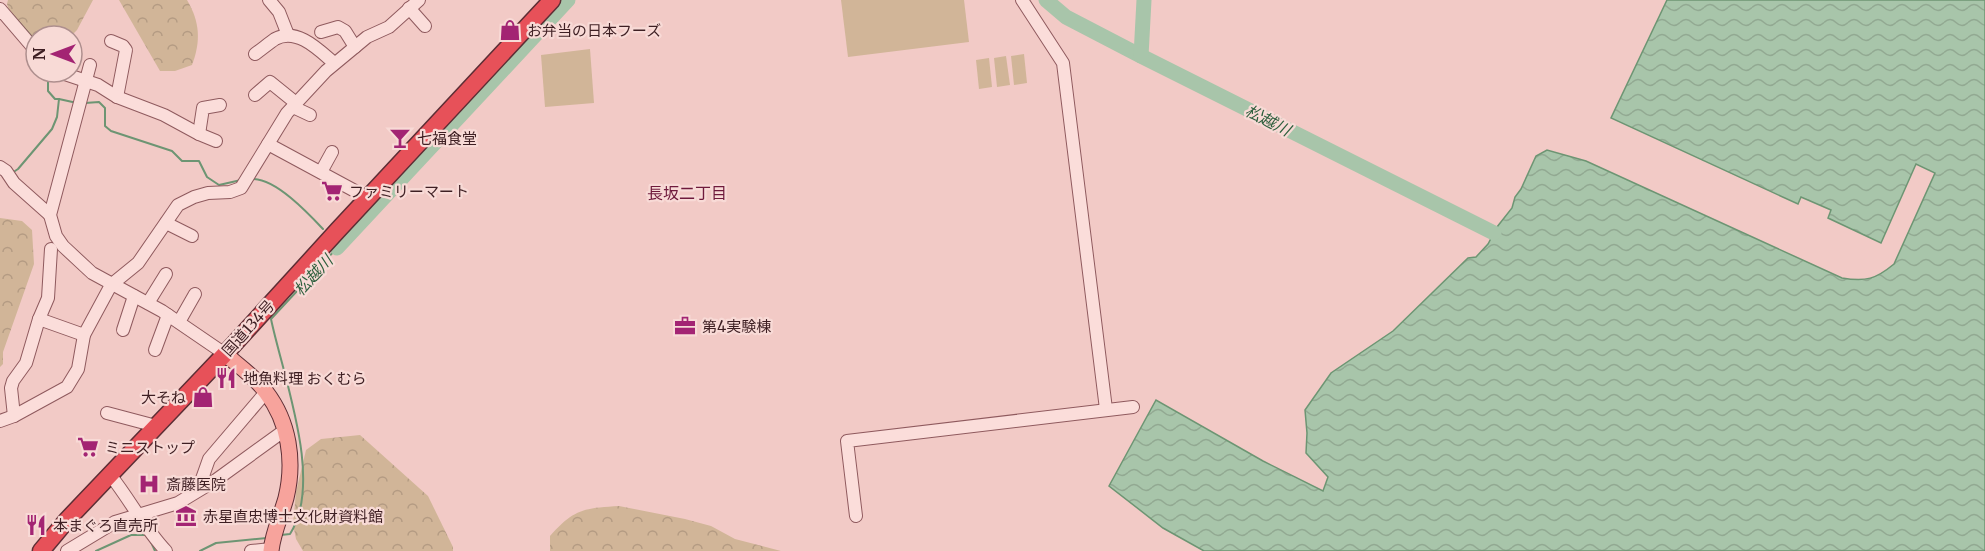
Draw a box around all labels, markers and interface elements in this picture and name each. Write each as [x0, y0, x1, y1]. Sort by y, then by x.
shop icon: お弁当の日本フーズ [498, 18, 522, 42]
place label: お弁当の日本フーズ [527, 21, 661, 40]
north arrow [24, 24, 84, 84]
text: N [29, 47, 49, 60]
water label: 松越川 [1242, 100, 1296, 141]
bar icon: 七福食堂 [388, 126, 412, 150]
place label: 七福食堂 [417, 129, 477, 148]
supermarket icon: ファミリーマート [320, 179, 344, 203]
place label: ファミリーマート [349, 182, 469, 201]
district label: 長坂二丁目 [647, 183, 727, 203]
water label: 松越川 [289, 249, 338, 299]
street label: 国道134号 [218, 296, 278, 360]
office icon: 第4実験棟 [673, 314, 697, 338]
place label: 第4実験棟 [702, 317, 771, 336]
restaurant icon: 地魚料理 おくむら [214, 366, 238, 390]
place label: 地魚料理 おくむら [243, 369, 367, 388]
shop icon: 大そね [191, 385, 215, 409]
place label: 大そね [141, 388, 186, 407]
supermarket icon: ミニストップ [76, 435, 100, 459]
place label: ミニストップ [105, 438, 195, 457]
hospital icon: 斎藤医院 [137, 472, 161, 496]
place label: 斎藤医院 [166, 475, 226, 494]
museum icon: 赤星直忠博士文化財資料館 [174, 504, 198, 528]
place label: 赤星直忠博士文化財資料館 [203, 507, 383, 526]
restaurant icon: 本まぐろ直売所 [24, 513, 48, 537]
place label: 本まぐろ直売所 [53, 516, 158, 535]

